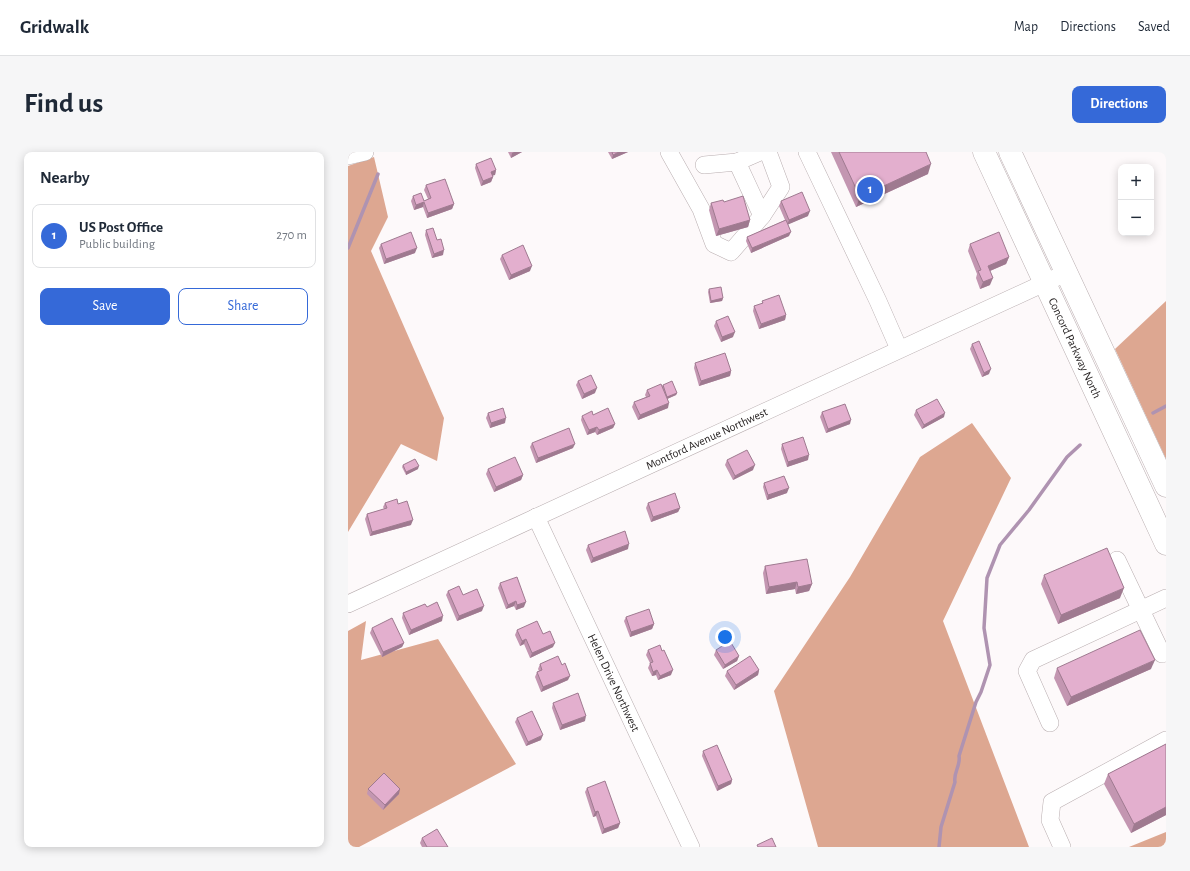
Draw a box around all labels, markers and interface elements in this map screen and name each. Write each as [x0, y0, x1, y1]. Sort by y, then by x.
text: Gridwalk [20, 18, 89, 37]
text: Map [1014, 20, 1038, 34]
text: Directions [1060, 20, 1116, 34]
text: Saved [1138, 20, 1170, 34]
button: Directions [1072, 86, 1166, 123]
text: Find us [24, 90, 103, 118]
map controls [1118, 164, 1154, 236]
button: + [1118, 164, 1154, 200]
text: Nearby [40, 169, 90, 186]
pin: 1 [857, 175, 883, 205]
button: − [1118, 200, 1154, 236]
text: US Post Office [79, 220, 163, 235]
text: 1 [52, 229, 56, 242]
text: 270 m [276, 229, 307, 242]
text: Public building [79, 238, 155, 251]
button: Save [40, 288, 170, 325]
button: Share [178, 288, 308, 325]
street label: Concord Parkway North [1046, 296, 1103, 400]
street label: Montford Avenue Northwest [644, 405, 770, 472]
your location [715, 627, 735, 647]
street label: Helen Drive Northwest [586, 632, 642, 734]

